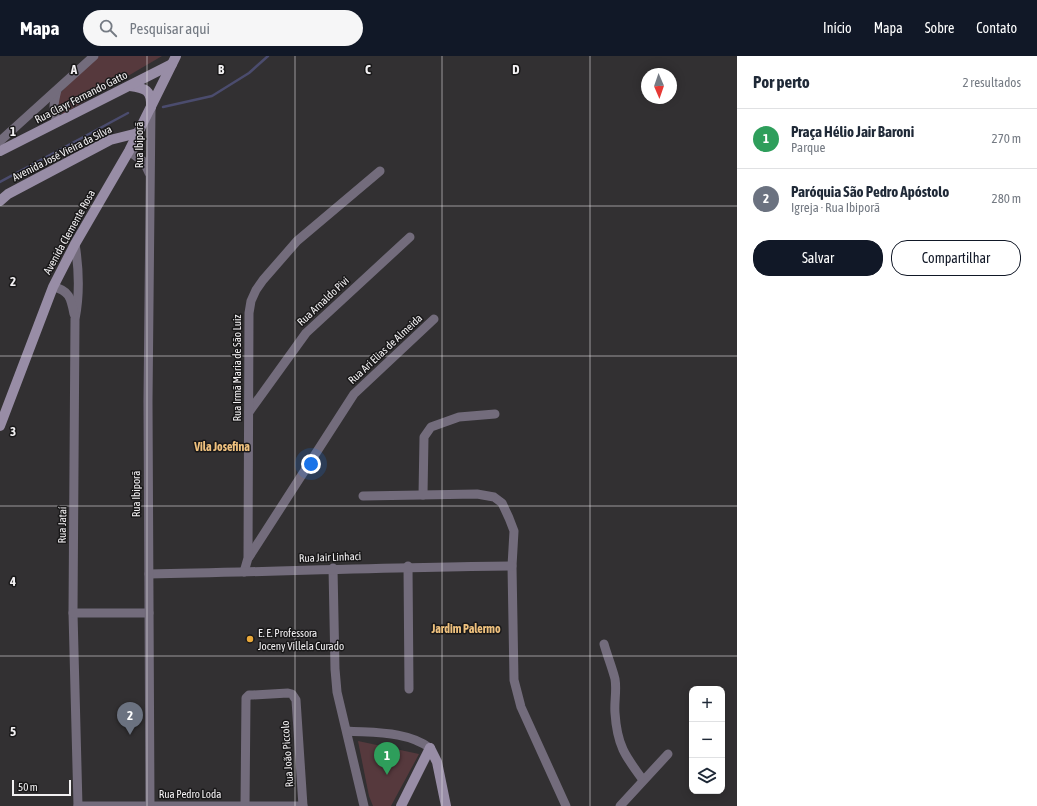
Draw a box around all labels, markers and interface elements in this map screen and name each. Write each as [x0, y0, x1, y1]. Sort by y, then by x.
search box [83, 10, 363, 46]
text: Mapa [20, 17, 59, 39]
icon: search [97, 17, 119, 39]
text: Pesquisar aqui [129, 20, 210, 37]
text: Início [823, 20, 852, 36]
text: Mapa [874, 20, 903, 36]
text: Sobre [925, 20, 954, 36]
text: Contato [976, 20, 1017, 36]
text: A [70, 62, 78, 77]
text: B [218, 62, 225, 77]
text: C [365, 62, 371, 77]
text: D [512, 62, 520, 77]
street label: Rua Clayr Fernando Gatto [33, 68, 129, 126]
north arrow [641, 68, 677, 104]
text: Por perto [753, 72, 810, 92]
text: 2 resultados [962, 75, 1021, 90]
street label: Rua Ibiporã [133, 122, 145, 168]
street label: Avenida José Vieira da Silva [10, 123, 114, 183]
text: Praça Hélio Jair Baroni [791, 123, 914, 140]
text: 1 [10, 124, 16, 139]
text: 1 [763, 131, 769, 146]
text: 270 m [992, 131, 1021, 146]
text: Parque [791, 140, 825, 155]
text: Paróquia São Pedro Apóstolo [791, 183, 949, 200]
street label: Avenida Clemente Rosa [41, 188, 97, 276]
text: 2 [763, 191, 769, 206]
text: 280 m [992, 191, 1021, 206]
text: Igreja · Rua Ibiporã [791, 200, 880, 215]
button: Salvar [753, 240, 883, 276]
button: Compartilhar [891, 240, 1021, 276]
text: 2 [10, 274, 16, 289]
street label: Rua Arnaldo Pivi [295, 274, 351, 328]
street label: Rua Ari Elias de Almeida [346, 312, 424, 386]
street label: Rua Irmã Maria de São Luiz [231, 314, 243, 422]
text: 3 [10, 424, 16, 439]
district label: Vila Josefina [193, 440, 250, 454]
your location [301, 454, 321, 474]
street label: Rua Ibiporã [130, 471, 142, 517]
street label: Rua Jataí [56, 506, 68, 544]
street label: Rua Jair Linhaci [299, 550, 361, 564]
text: 4 [9, 574, 16, 589]
district label: Jardim Palermo [430, 622, 501, 636]
place label: E. E. Professora Joceny Villela Curado [258, 627, 344, 652]
marker: E. E. Professora Joceny Villela Curado [245, 634, 255, 644]
map controls [689, 686, 725, 794]
button: + [689, 686, 725, 722]
pin: 2 [117, 702, 143, 735]
street label: Rua João Piccolo [279, 720, 295, 788]
button: − [689, 722, 725, 758]
text: 5 [10, 724, 16, 739]
pin: 1 [374, 742, 400, 775]
button: layers [689, 758, 725, 794]
scale bar [12, 778, 71, 797]
text: 50 m [18, 781, 38, 793]
street label: Rua Pedro Loda [159, 788, 221, 800]

